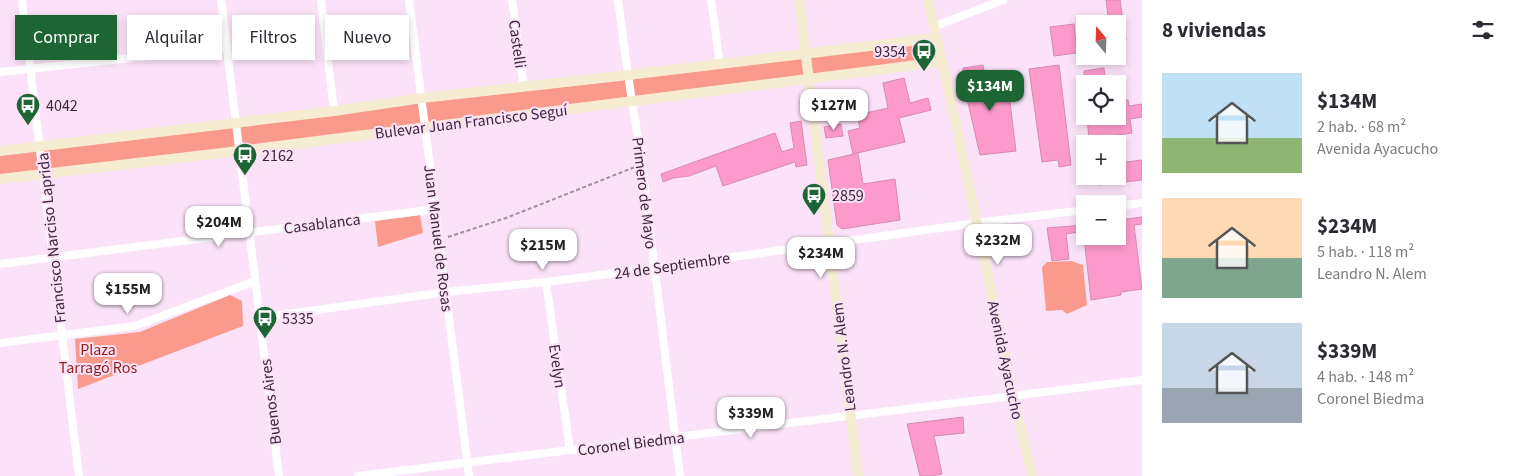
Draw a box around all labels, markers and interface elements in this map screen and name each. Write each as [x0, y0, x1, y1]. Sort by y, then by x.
chip: Comprar [15, 15, 117, 60]
chip: Alquilar [127, 15, 222, 60]
chip: Filtros [232, 15, 315, 60]
chip: Nuevo [325, 15, 409, 60]
north arrow [1076, 15, 1126, 65]
map controls [1076, 15, 1126, 245]
text: 8 viviendas [1162, 15, 1266, 45]
icon: filters [1469, 16, 1497, 44]
street label: Castelli [503, 18, 531, 70]
bus stop icon: 9354 [911, 38, 937, 72]
place label: 9354 [874, 41, 906, 63]
pin: $134M [955, 70, 1025, 112]
text: $134M [967, 75, 1013, 97]
button: locate [1076, 75, 1126, 125]
text: $134M [1317, 86, 1377, 116]
pin: $127M [799, 88, 869, 131]
bus stop icon: 4042 [15, 92, 41, 126]
icon: home [1202, 93, 1262, 153]
text: $127M [811, 94, 857, 116]
place label: 4042 [46, 95, 78, 117]
street label: Bulevar Juan Francisco Seguí [374, 99, 570, 145]
text: 2 hab. · 68 m² [1317, 116, 1406, 138]
button: + [1076, 135, 1126, 185]
street label: Primero de Mayo [626, 136, 662, 250]
text: Avenida Ayacucho [1317, 138, 1438, 160]
bus stop icon: 2162 [232, 142, 258, 176]
place label: 2162 [262, 145, 294, 167]
street label: Francisco Narciso Laprida [32, 152, 72, 324]
street label: Juan Manuel de Rosas [418, 163, 458, 313]
bus stop icon: 2859 [801, 182, 827, 216]
place label: 2859 [832, 185, 864, 207]
button: − [1076, 195, 1126, 245]
pin: $204M [184, 206, 254, 248]
street label: Casablanca [283, 208, 362, 240]
text: $204M [196, 211, 242, 233]
text: $234M [1317, 211, 1377, 241]
icon: home [1202, 218, 1262, 278]
pin: $232M [963, 224, 1033, 266]
pin: $215M [508, 228, 578, 271]
text: $232M [975, 229, 1021, 251]
text: $215M [520, 234, 566, 256]
pin: $234M [786, 236, 856, 279]
text: 5 hab. · 118 m² [1317, 241, 1414, 263]
text: $234M [798, 242, 844, 264]
street label: 24 de Septiembre [613, 247, 732, 285]
text: Leandro N. Alem [1317, 263, 1427, 285]
pin: $155M [93, 272, 163, 315]
text: $155M [105, 278, 151, 300]
street label: Avenida Ayacucho [982, 299, 1028, 422]
street label: Leandro N. Alem [826, 301, 862, 413]
bus stop icon: 5335 [252, 305, 278, 339]
place label: 5335 [282, 308, 314, 330]
text: $339M [1317, 336, 1377, 366]
park label: Plaza Tarragó Ros [59, 339, 137, 379]
street label: Evelyn [543, 343, 571, 389]
icon: home [1202, 343, 1262, 403]
street label: Buenos Aires [255, 358, 287, 446]
text: 4 hab. · 148 m² [1317, 366, 1414, 388]
text: Coronel Biedma [1317, 388, 1424, 410]
pin: $339M [716, 396, 786, 439]
text: $339M [728, 402, 774, 424]
street label: Coronel Biedma [577, 427, 686, 461]

